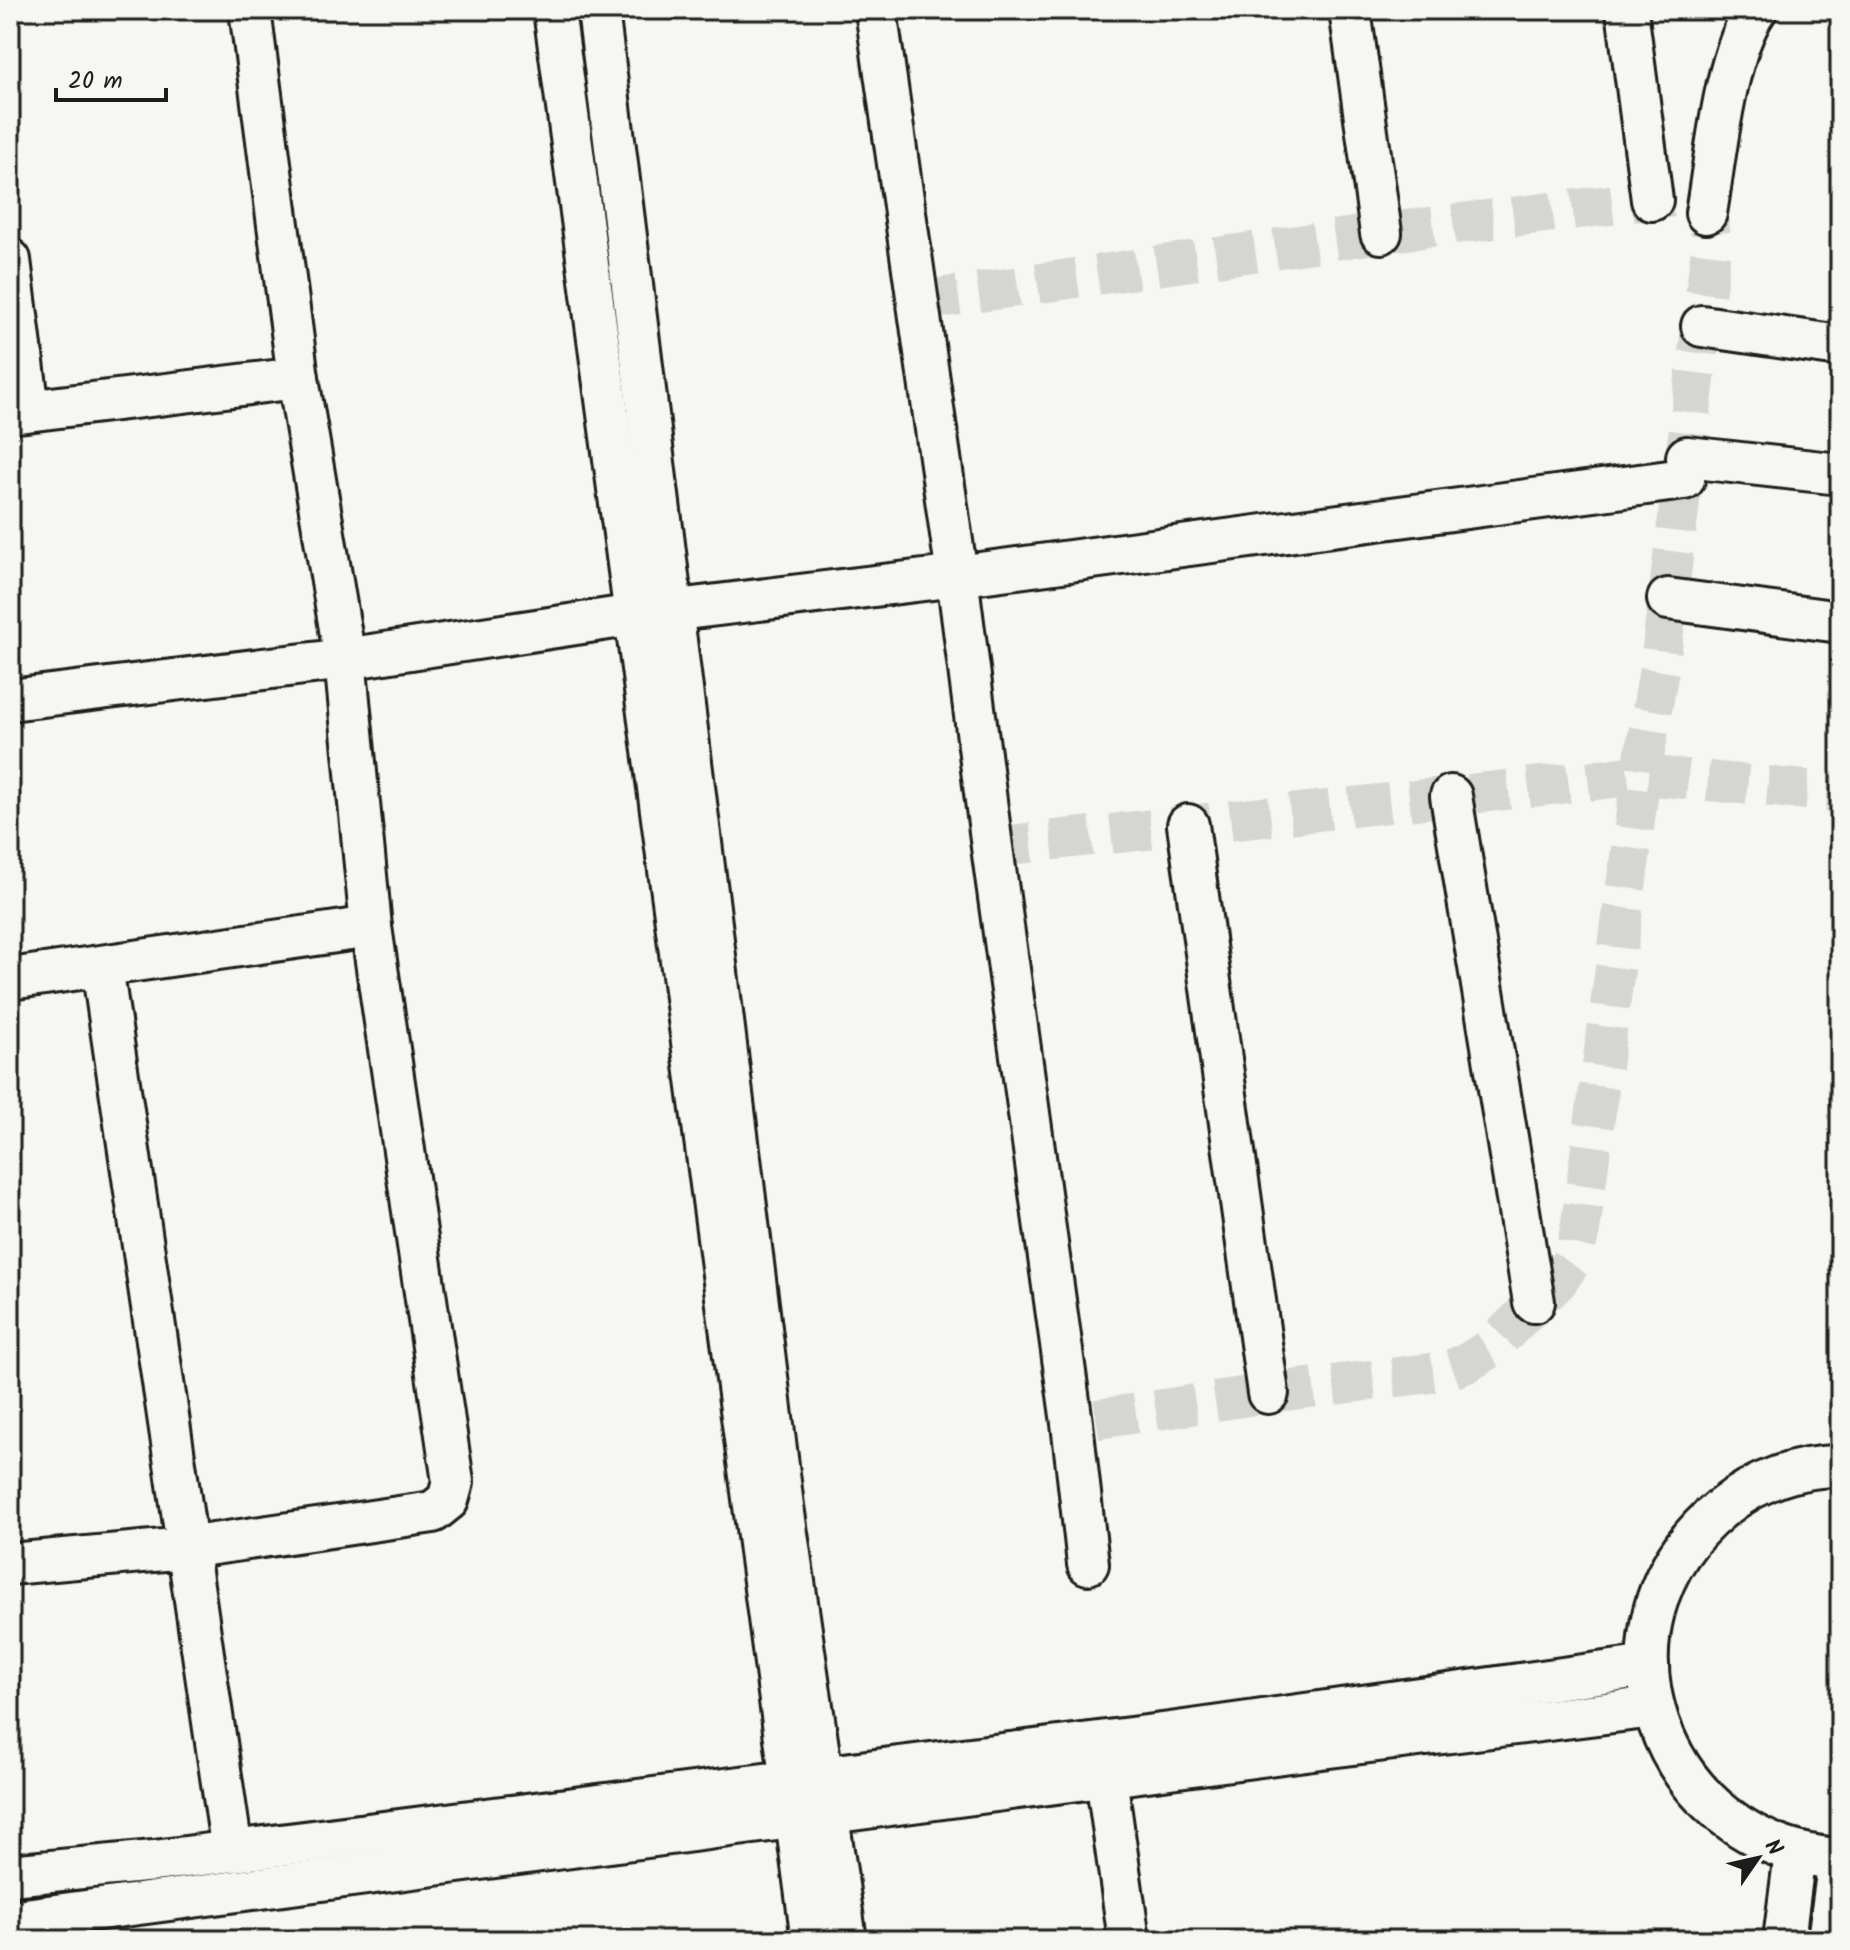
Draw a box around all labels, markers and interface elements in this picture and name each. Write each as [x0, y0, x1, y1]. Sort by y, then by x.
scale bar [56, 52, 166, 102]
text: 20 m [68, 62, 123, 101]
north arrow [1718, 1818, 1798, 1898]
text: N [1754, 1833, 1791, 1864]

